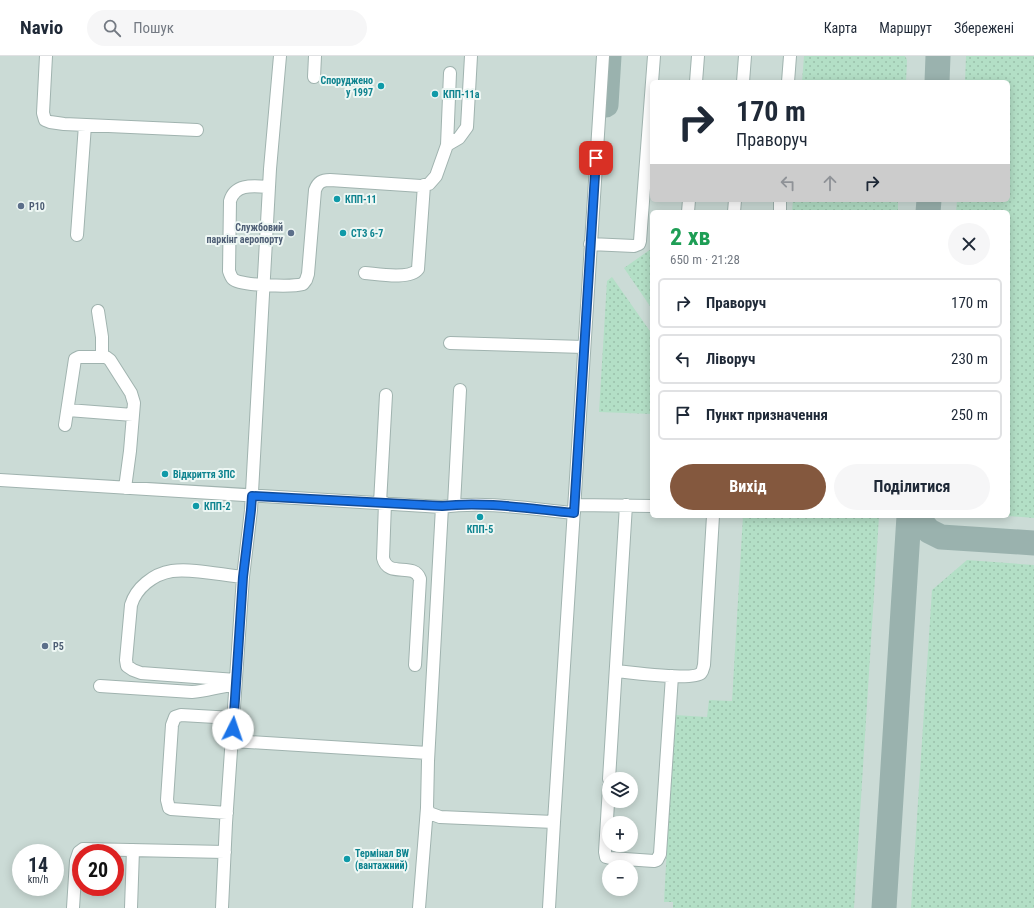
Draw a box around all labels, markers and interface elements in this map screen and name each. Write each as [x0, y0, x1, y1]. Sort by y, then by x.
search box [87, 10, 367, 46]
text: Navio [20, 16, 63, 39]
icon: search [101, 17, 123, 39]
text: Пошук [133, 19, 174, 37]
text: Карта [824, 20, 857, 36]
text: Маршрут [879, 20, 932, 36]
text: Збережені [954, 20, 1014, 36]
place label: Споруджено у 1997 [320, 75, 373, 98]
marker: Споруджено у 1997 [376, 81, 386, 91]
marker: КПП-11а [430, 89, 440, 99]
place label: КПП-11а [443, 89, 480, 100]
text: 170 m [736, 95, 806, 128]
icon: right [670, 96, 722, 148]
text: Праворуч [736, 129, 808, 150]
pin [579, 141, 613, 175]
icon: arrive [585, 147, 607, 169]
icon: left [777, 172, 799, 194]
icon: ahead [819, 172, 841, 194]
icon: right [861, 172, 883, 194]
marker: КПП-11 [332, 194, 342, 204]
place label: КПП-11 [345, 194, 377, 205]
marker: P10 [16, 201, 26, 211]
place label: P10 [29, 201, 45, 212]
place label: Службовий паркінг аеропорту [207, 222, 284, 245]
text: 2 хв [670, 223, 710, 251]
button: close [948, 223, 990, 265]
marker: Службовий паркінг аеропорту [286, 228, 296, 238]
marker: СТЗ 6-7 [338, 228, 348, 238]
place label: СТЗ 6-7 [351, 228, 383, 239]
text: 650 m · 21:28 [670, 252, 740, 267]
icon: right [672, 292, 694, 314]
text: Праворуч [706, 294, 766, 312]
text: 170 m [951, 294, 988, 312]
icon: left [672, 348, 694, 370]
text: Ліворуч [706, 350, 755, 368]
text: 230 m [951, 350, 988, 368]
icon: arrive [672, 404, 694, 426]
text: Пункт призначення [706, 406, 828, 424]
text: 250 m [951, 406, 988, 424]
button: Вихід [670, 464, 826, 510]
button: Поділитися [834, 464, 990, 510]
marker: Відкриття ЗПС [160, 469, 170, 479]
place label: Відкриття ЗПС [173, 469, 236, 480]
marker: КПП-2 [191, 501, 201, 511]
place label: КПП-2 [204, 501, 231, 512]
marker: КПП-5 [475, 512, 485, 522]
place label: КПП-5 [467, 524, 493, 535]
marker: P5 [40, 641, 50, 651]
place label: P5 [53, 641, 64, 652]
position arrow [212, 708, 254, 750]
map controls [602, 772, 638, 896]
button: layers [602, 772, 638, 808]
button: + [602, 816, 638, 852]
speed limit sign: 20 [72, 844, 124, 896]
place label: Термінал BW (вантажний) [355, 848, 410, 872]
text: 14 [28, 853, 48, 877]
marker: Термінал BW (вантажний) [342, 854, 352, 864]
button: − [602, 860, 638, 896]
text: km/h [28, 874, 48, 885]

